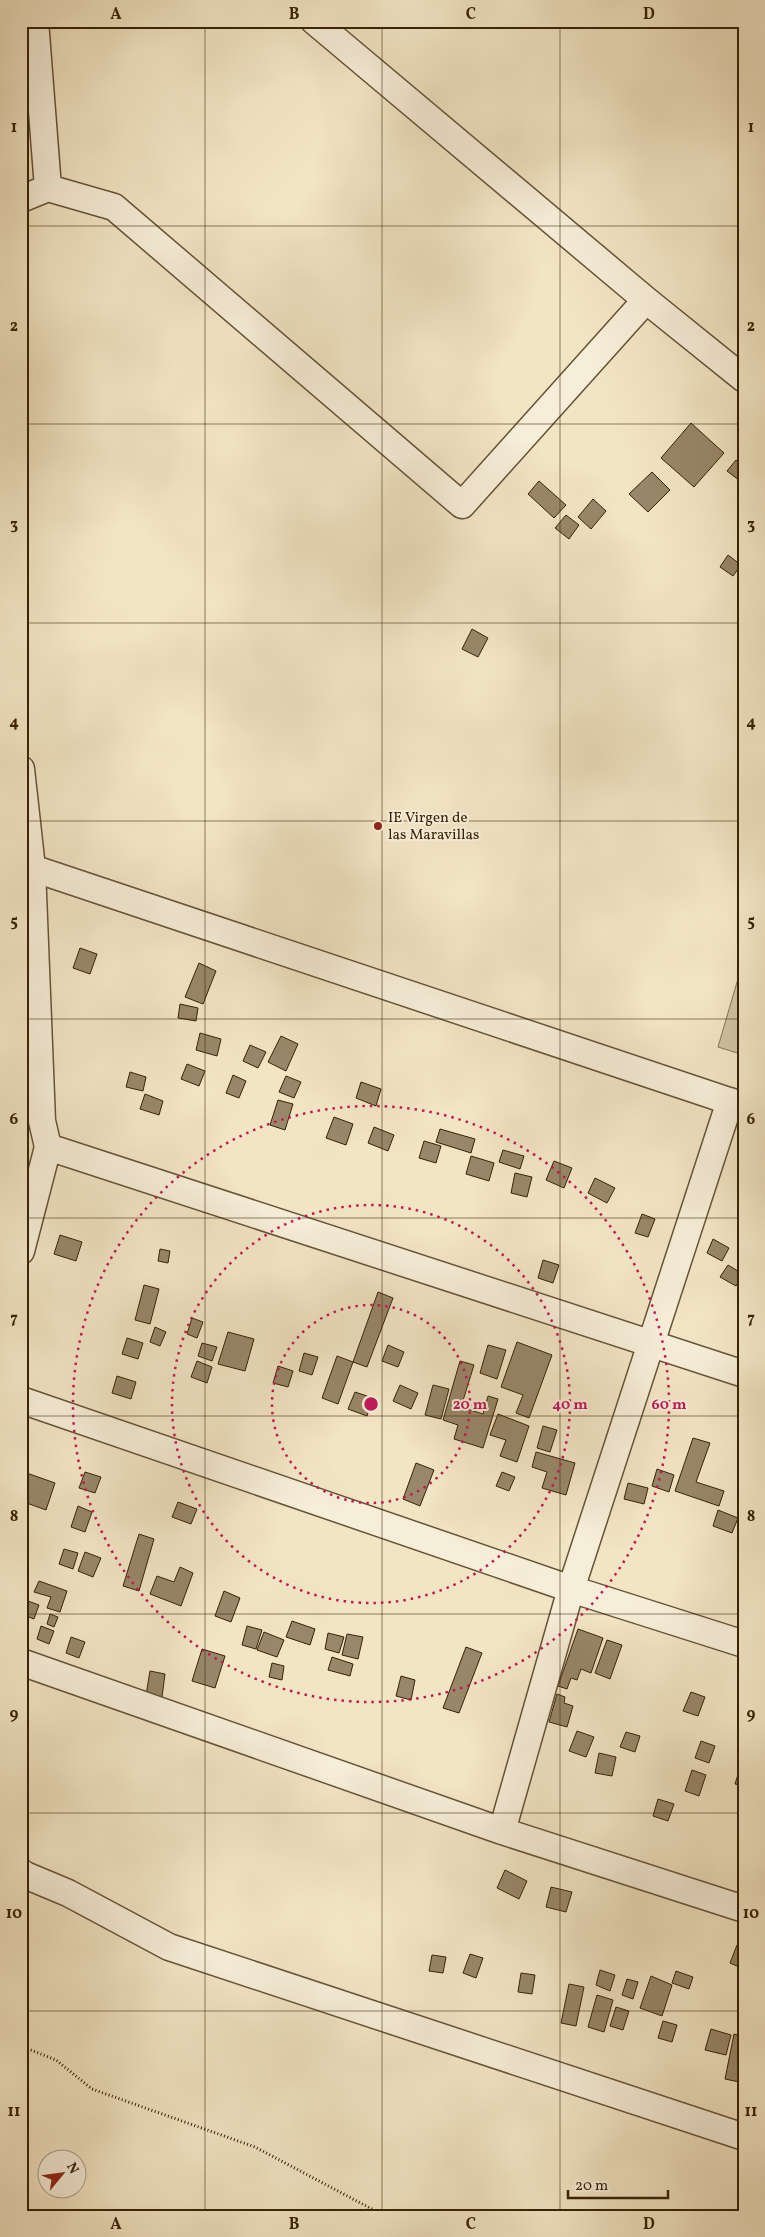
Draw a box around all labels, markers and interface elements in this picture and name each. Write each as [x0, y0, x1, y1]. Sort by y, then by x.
text: A [110, 4, 122, 26]
text: B [289, 4, 300, 26]
text: C [466, 4, 476, 26]
text: D [643, 4, 655, 26]
text: 1 [11, 117, 17, 139]
text: 1 [748, 117, 754, 139]
text: 2 [10, 316, 18, 338]
text: 2 [747, 316, 755, 338]
text: 3 [10, 514, 18, 536]
text: 3 [747, 514, 755, 536]
text: 4 [9, 712, 19, 734]
text: 4 [746, 712, 756, 734]
place label: IE Virgen de las Maravillas [388, 808, 479, 846]
marker: IE Virgen de las Maravillas [372, 820, 384, 832]
text: 5 [10, 911, 18, 933]
text: 5 [747, 911, 755, 933]
text: 6 [10, 1109, 19, 1131]
text: 6 [747, 1109, 756, 1131]
text: 7 [10, 1308, 18, 1330]
text: 7 [747, 1308, 755, 1330]
centre of rings [362, 1395, 380, 1413]
text: 20 m [453, 1395, 488, 1416]
text: 40 m [552, 1395, 588, 1416]
text: 60 m [652, 1395, 687, 1416]
text: 8 [10, 1506, 18, 1528]
text: 8 [747, 1506, 755, 1528]
text: 9 [10, 1704, 19, 1726]
text: 9 [747, 1704, 756, 1726]
text: 10 [6, 1903, 22, 1925]
text: 10 [743, 1903, 759, 1925]
text: 11 [8, 2101, 20, 2123]
text: 11 [745, 2101, 757, 2123]
north arrow [38, 2150, 88, 2200]
text: N [61, 2159, 83, 2177]
scale bar [568, 2167, 668, 2199]
text: 20 m [575, 2176, 608, 2197]
text: A [110, 2214, 122, 2236]
text: B [289, 2214, 300, 2236]
text: C [466, 2214, 476, 2236]
text: D [643, 2214, 655, 2236]

